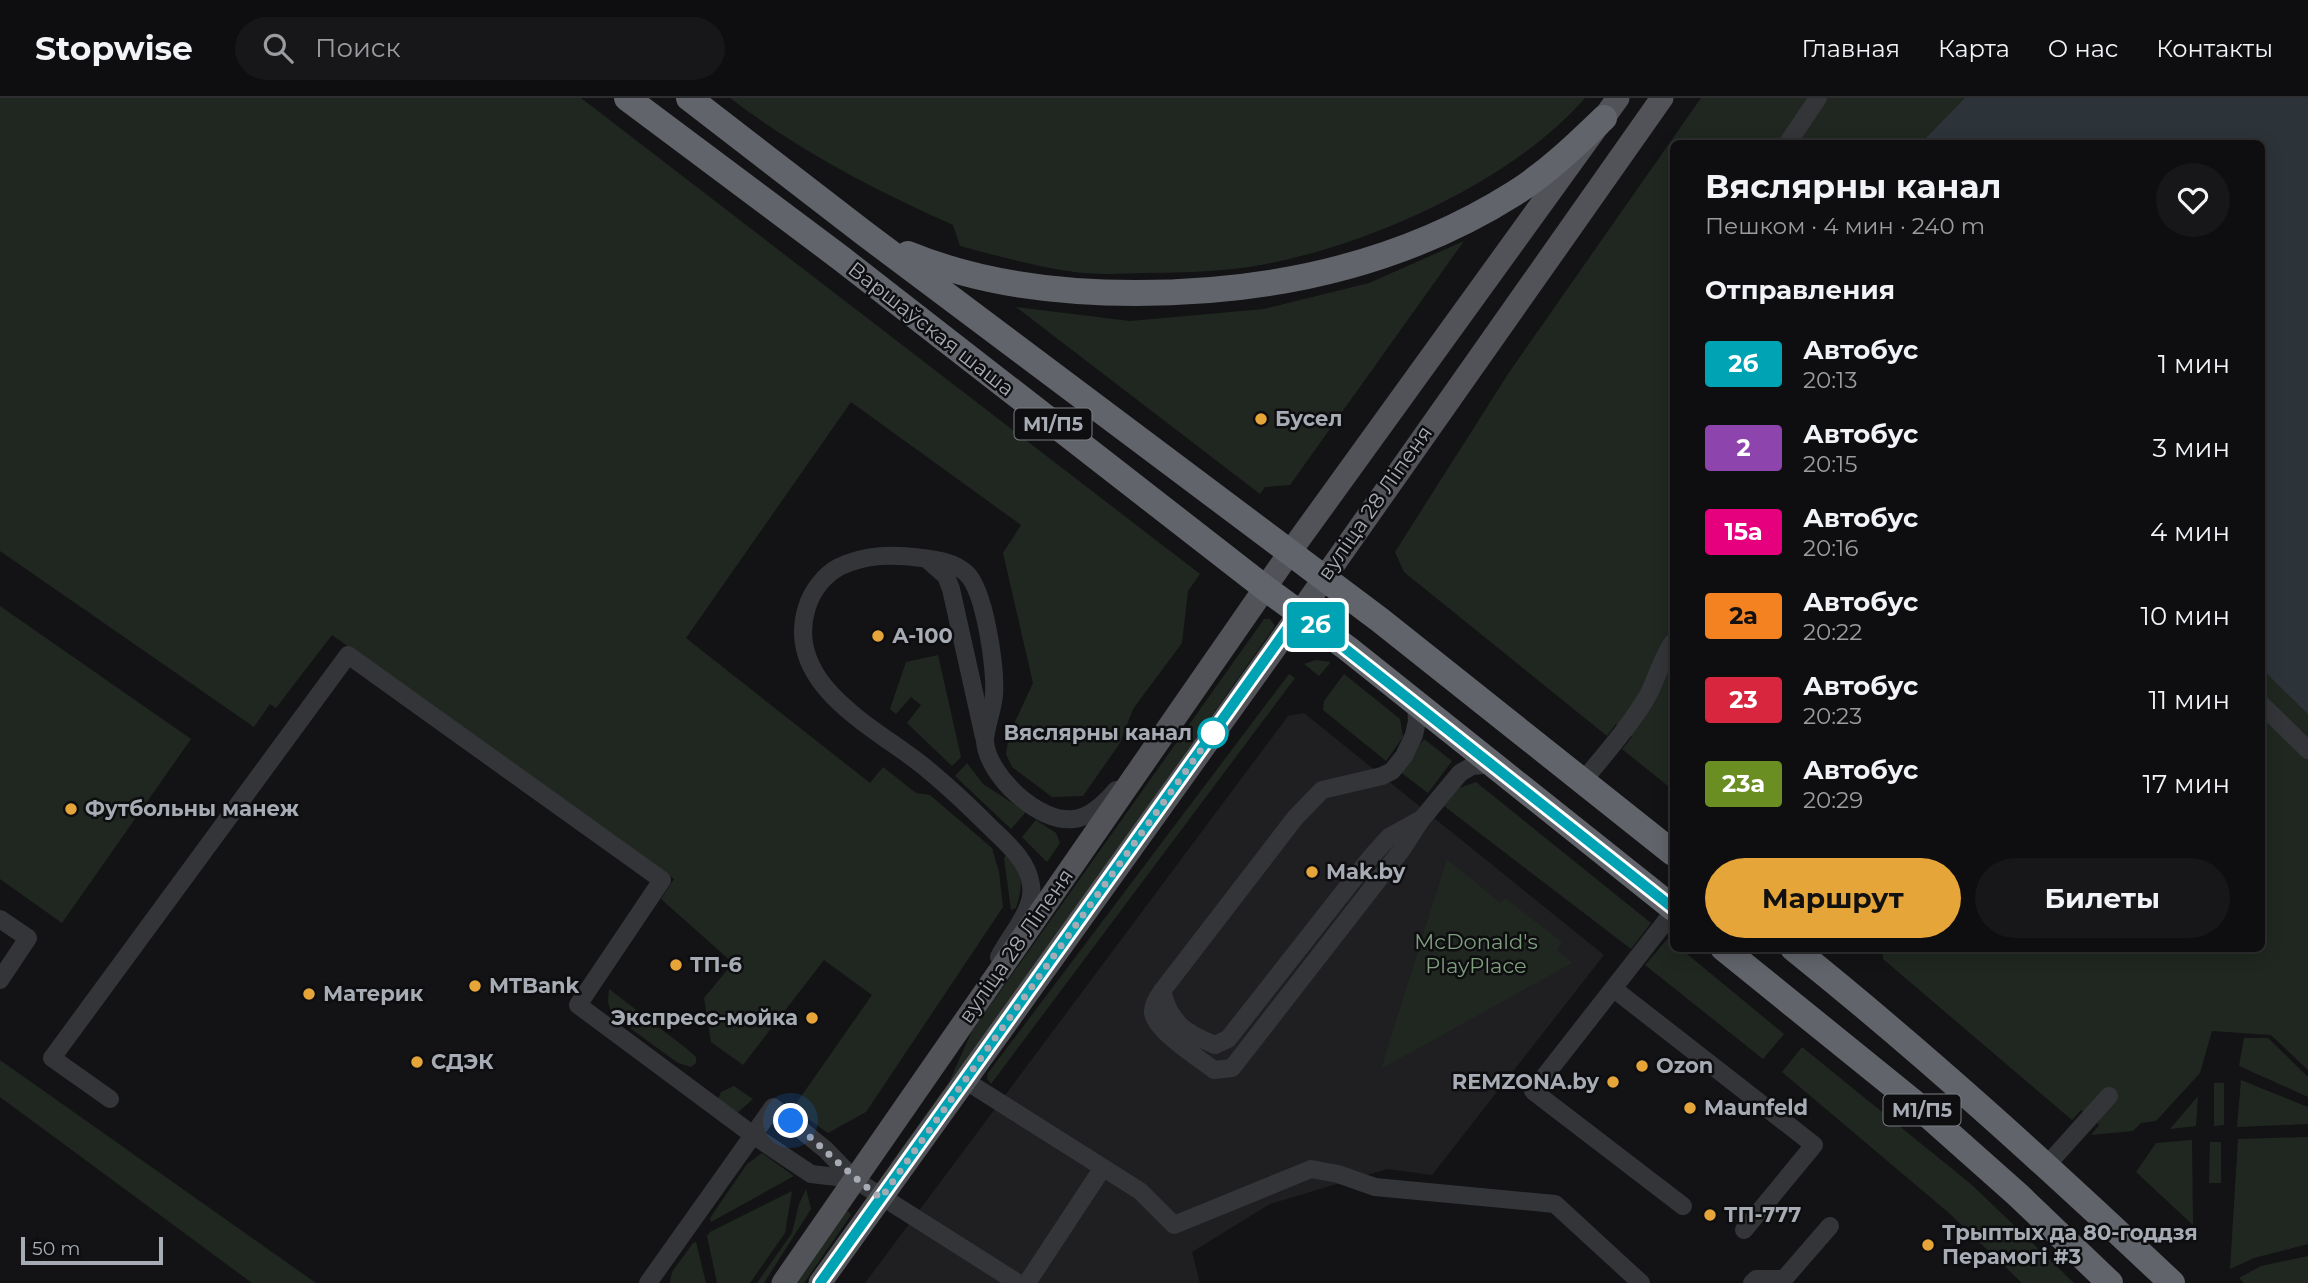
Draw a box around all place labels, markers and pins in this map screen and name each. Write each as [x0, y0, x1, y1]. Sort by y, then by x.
place label: Бусел [1275, 406, 1343, 431]
marker: Бусел [1253, 411, 1269, 427]
place label: А-100 [892, 623, 953, 648]
marker: А-100 [870, 628, 886, 644]
marker: Вяслярны канал [1198, 718, 1228, 748]
place label: Вяслярны канал [1003, 720, 1192, 745]
place label: Футбольны манеж [85, 796, 300, 821]
marker: Футбольны манеж [63, 801, 79, 817]
place label: Mak.by [1326, 859, 1406, 884]
marker: Mak.by [1304, 864, 1320, 880]
place label: ТП-6 [690, 952, 742, 977]
marker: ТП-6 [668, 957, 684, 973]
place label: MTBank [489, 973, 580, 998]
marker: MTBank [467, 978, 483, 994]
place label: Материк [323, 981, 424, 1006]
marker: Материк [301, 986, 317, 1002]
place label: Экспресс-мойка [611, 1005, 798, 1030]
marker: Экспресс-мойка [804, 1010, 820, 1026]
place label: СДЭК [431, 1049, 494, 1074]
place label: Ozon [1656, 1053, 1713, 1078]
marker: СДЭК [409, 1054, 425, 1070]
marker: Ozon [1634, 1058, 1650, 1074]
place label: REMZONA.by [1452, 1069, 1599, 1094]
marker: REMZONA.by [1605, 1074, 1621, 1090]
place label: Maunfeld [1704, 1095, 1808, 1120]
marker: Maunfeld [1682, 1100, 1698, 1116]
place label: ТП-777 [1724, 1202, 1801, 1227]
marker: ТП-777 [1702, 1207, 1718, 1223]
place label: Трыптых да 80-годдзя Перамогі #3 [1942, 1220, 2198, 1269]
marker: Трыптых да 80-годдзя Перамогі #3 [1920, 1237, 1936, 1253]

